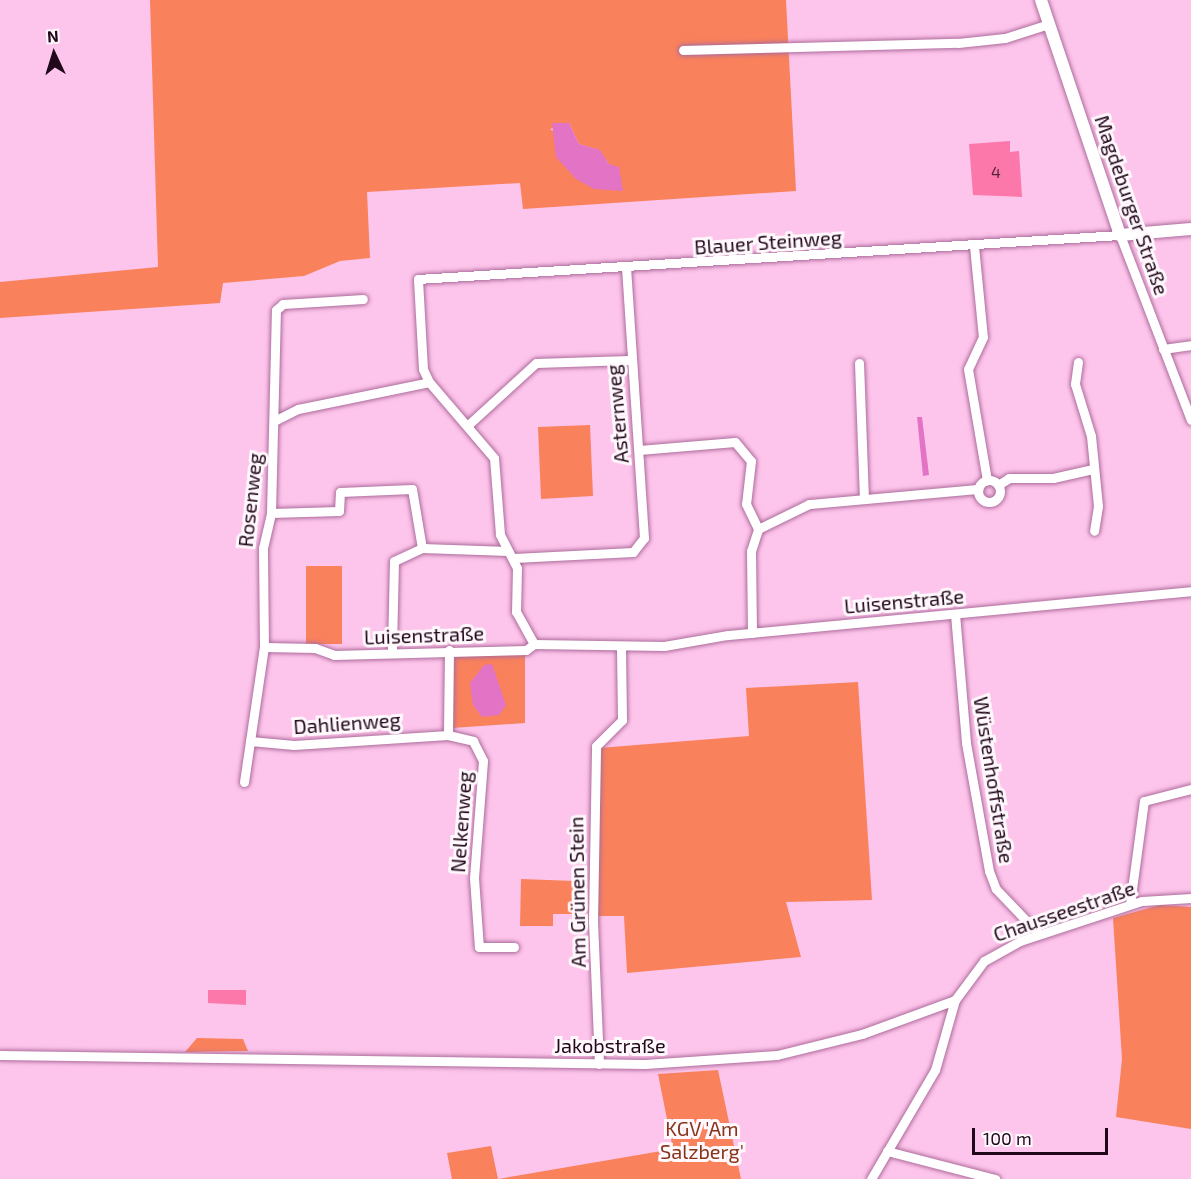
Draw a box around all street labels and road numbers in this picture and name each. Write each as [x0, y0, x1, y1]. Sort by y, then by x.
street label: Magdeburger Straße [1090, 112, 1174, 298]
street label: Blauer Steinweg [693, 225, 843, 259]
street label: Asternweg [601, 364, 633, 464]
street label: Rosenweg [233, 452, 267, 548]
street label: Luisenstraße [843, 584, 965, 618]
street label: Luisenstraße [364, 621, 484, 649]
street label: Wüstenhoffstraße [969, 695, 1019, 865]
street label: Dahlienweg [293, 707, 401, 739]
street label: Nelkenweg [445, 771, 477, 873]
street label: Am Grünen Stein [564, 816, 590, 968]
street label: Chausseestraße [990, 876, 1138, 946]
street label: Jakobstraße [554, 1033, 666, 1057]

